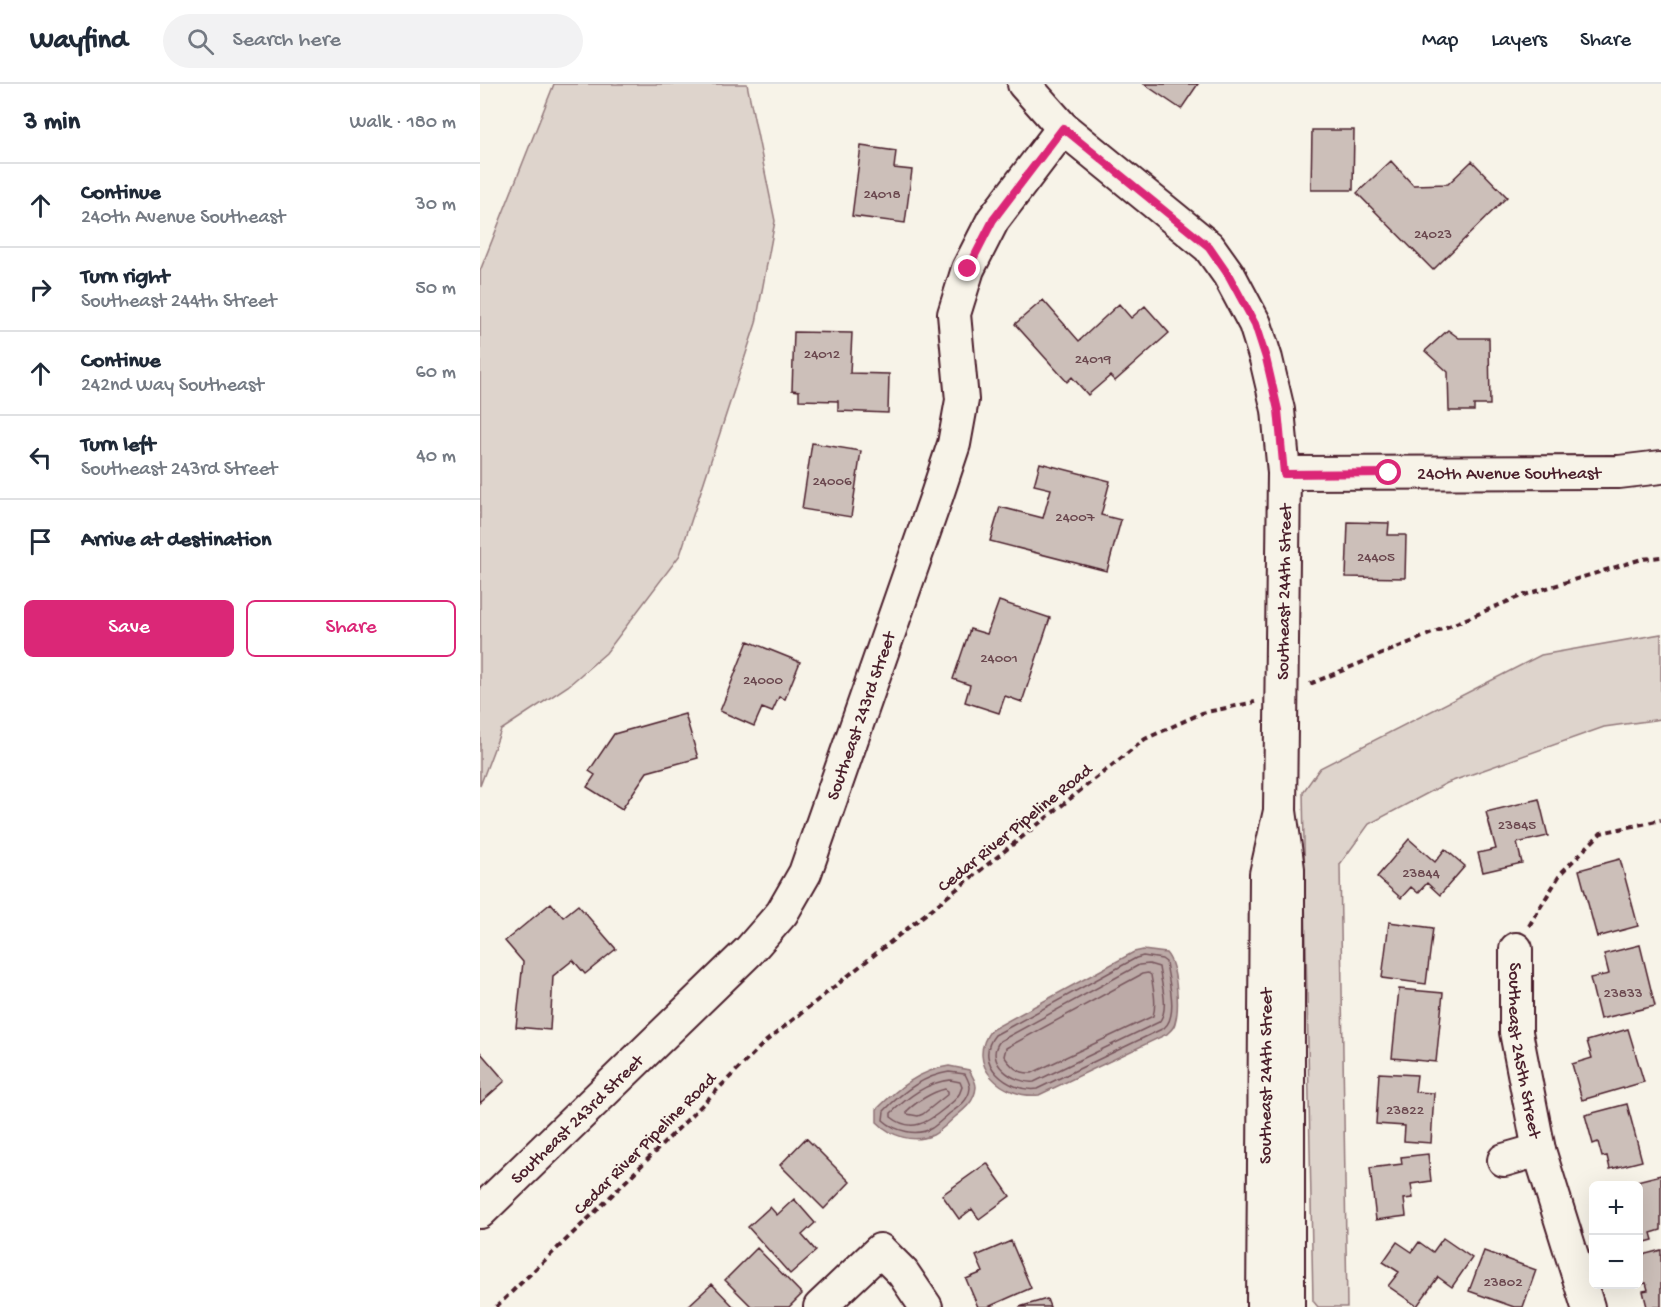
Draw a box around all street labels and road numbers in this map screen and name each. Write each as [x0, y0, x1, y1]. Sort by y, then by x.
street label: 240th Avenue Southeast [1417, 464, 1603, 486]
street label: Southeast 244th Street [1273, 502, 1298, 680]
street label: Southeast 243rd Street [823, 628, 902, 803]
street label: Cedar River Pipeline Road [934, 759, 1098, 898]
street label: Southeast 245th Street [1503, 963, 1545, 1142]
street label: Southeast 244th Street [1256, 986, 1278, 1164]
street label: Southeast 243rd Street [507, 1050, 650, 1190]
street label: Cedar River Pipeline Road [570, 1068, 722, 1220]

